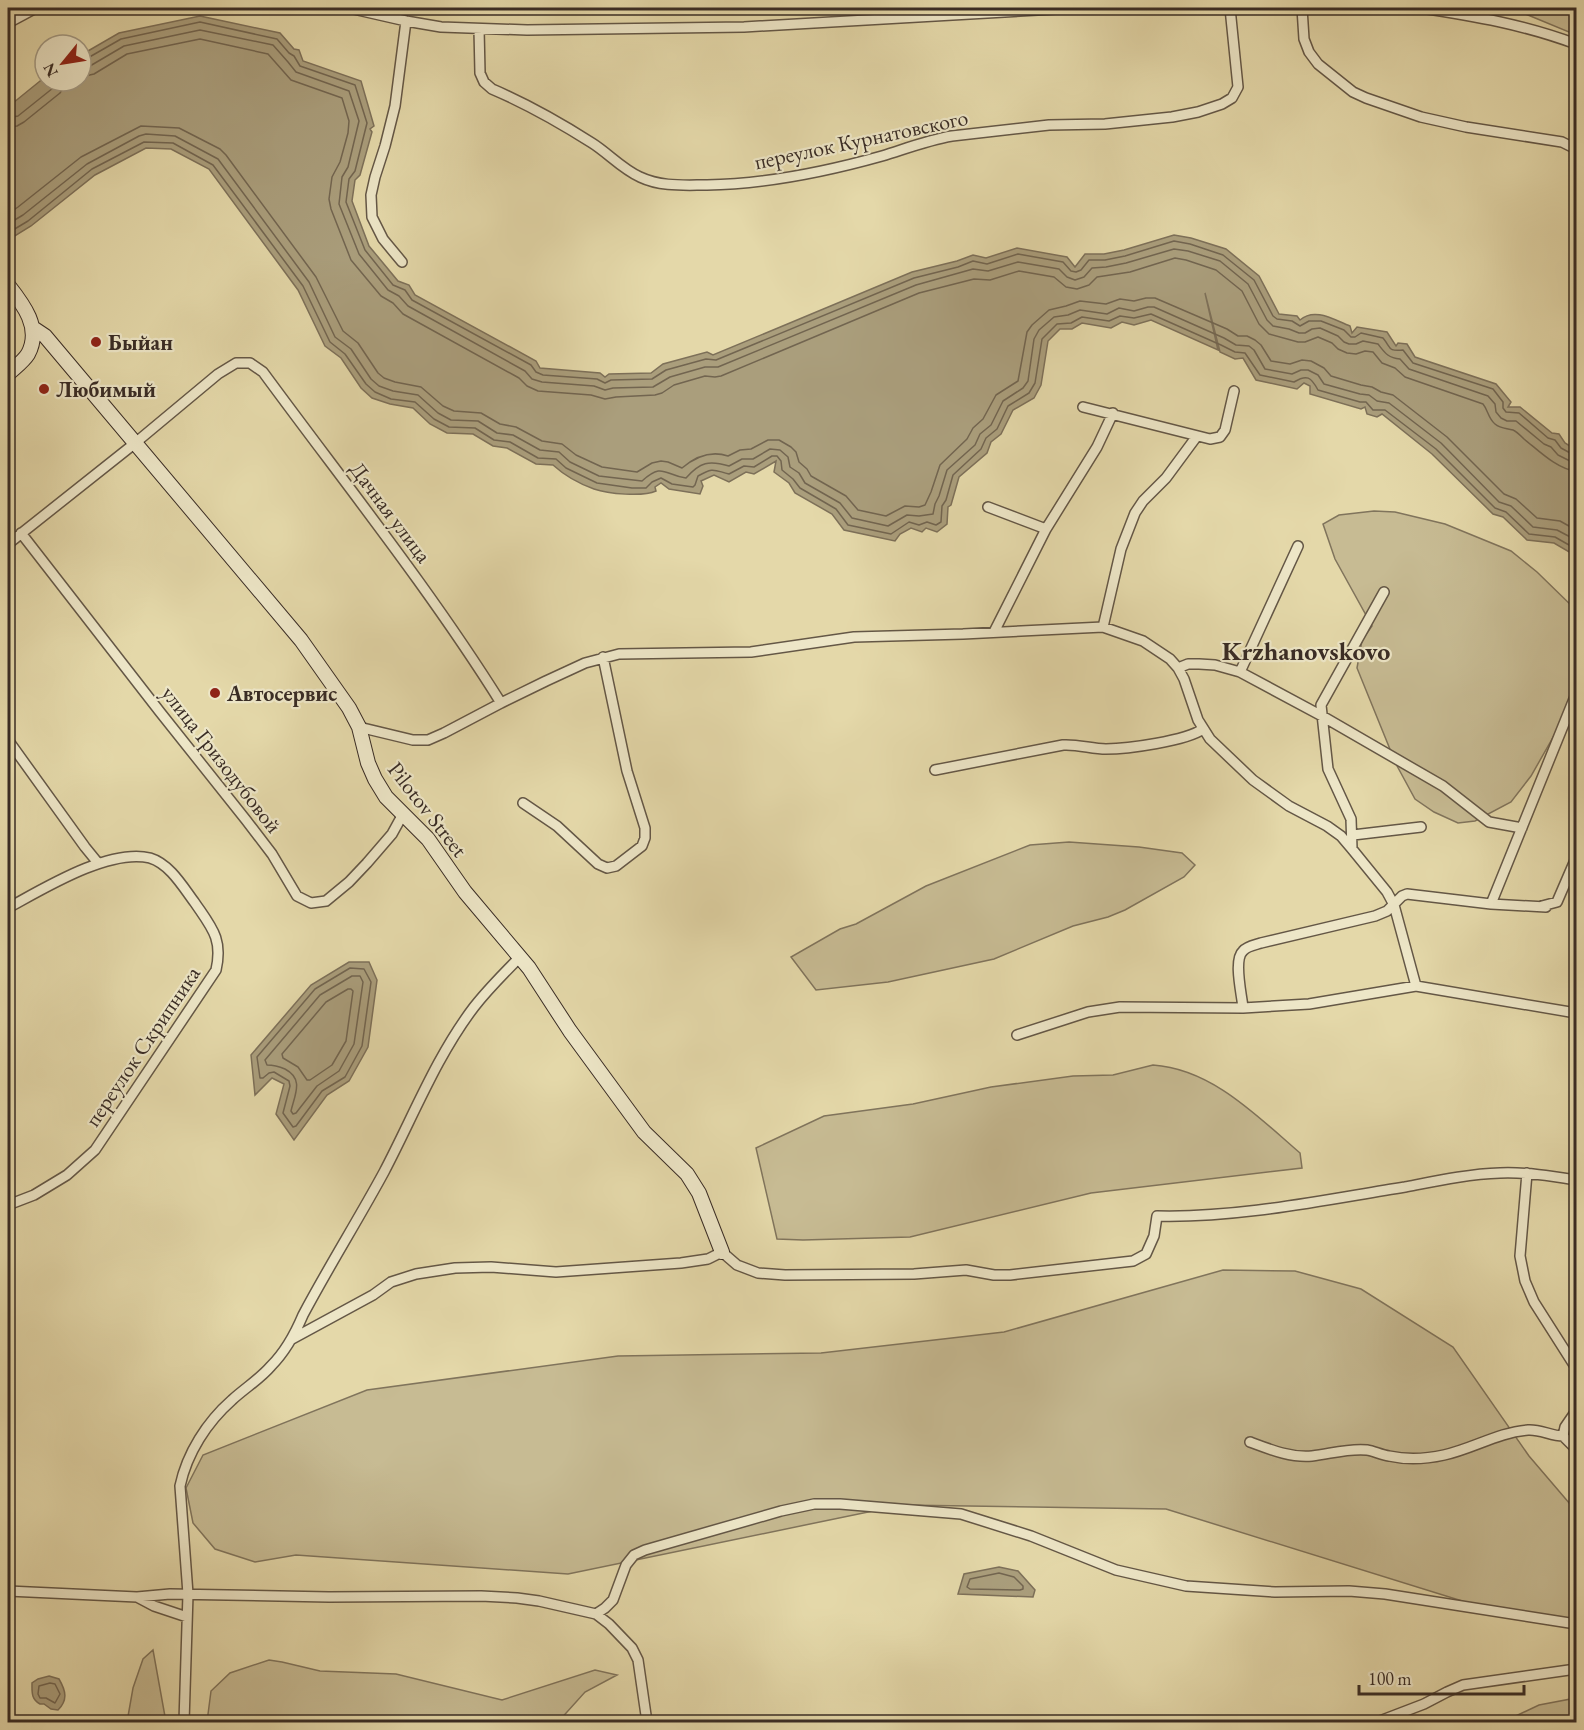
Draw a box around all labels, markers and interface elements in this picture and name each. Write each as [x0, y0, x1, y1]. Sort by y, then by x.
north arrow [33, 33, 93, 93]
text: N [38, 59, 63, 81]
street label: переулок Курнатовского [752, 103, 971, 176]
place label: Быйан [108, 328, 173, 357]
marker: Быйан [89, 335, 103, 349]
place label: Любимый [56, 375, 156, 404]
marker: Любимый [37, 382, 51, 396]
street label: Дачная улица [343, 456, 438, 569]
district label: Krzhanovskovo [1222, 634, 1390, 668]
place label: Автосервис [226, 679, 337, 708]
street label: улица Гризодубовой [155, 680, 289, 839]
marker: Автосервис [208, 686, 222, 700]
street label: Pilotov Street [381, 756, 474, 863]
street label: переулок Скрипника [78, 960, 207, 1132]
scale bar [1359, 1658, 1524, 1696]
text: 100 m [1368, 1667, 1412, 1690]

